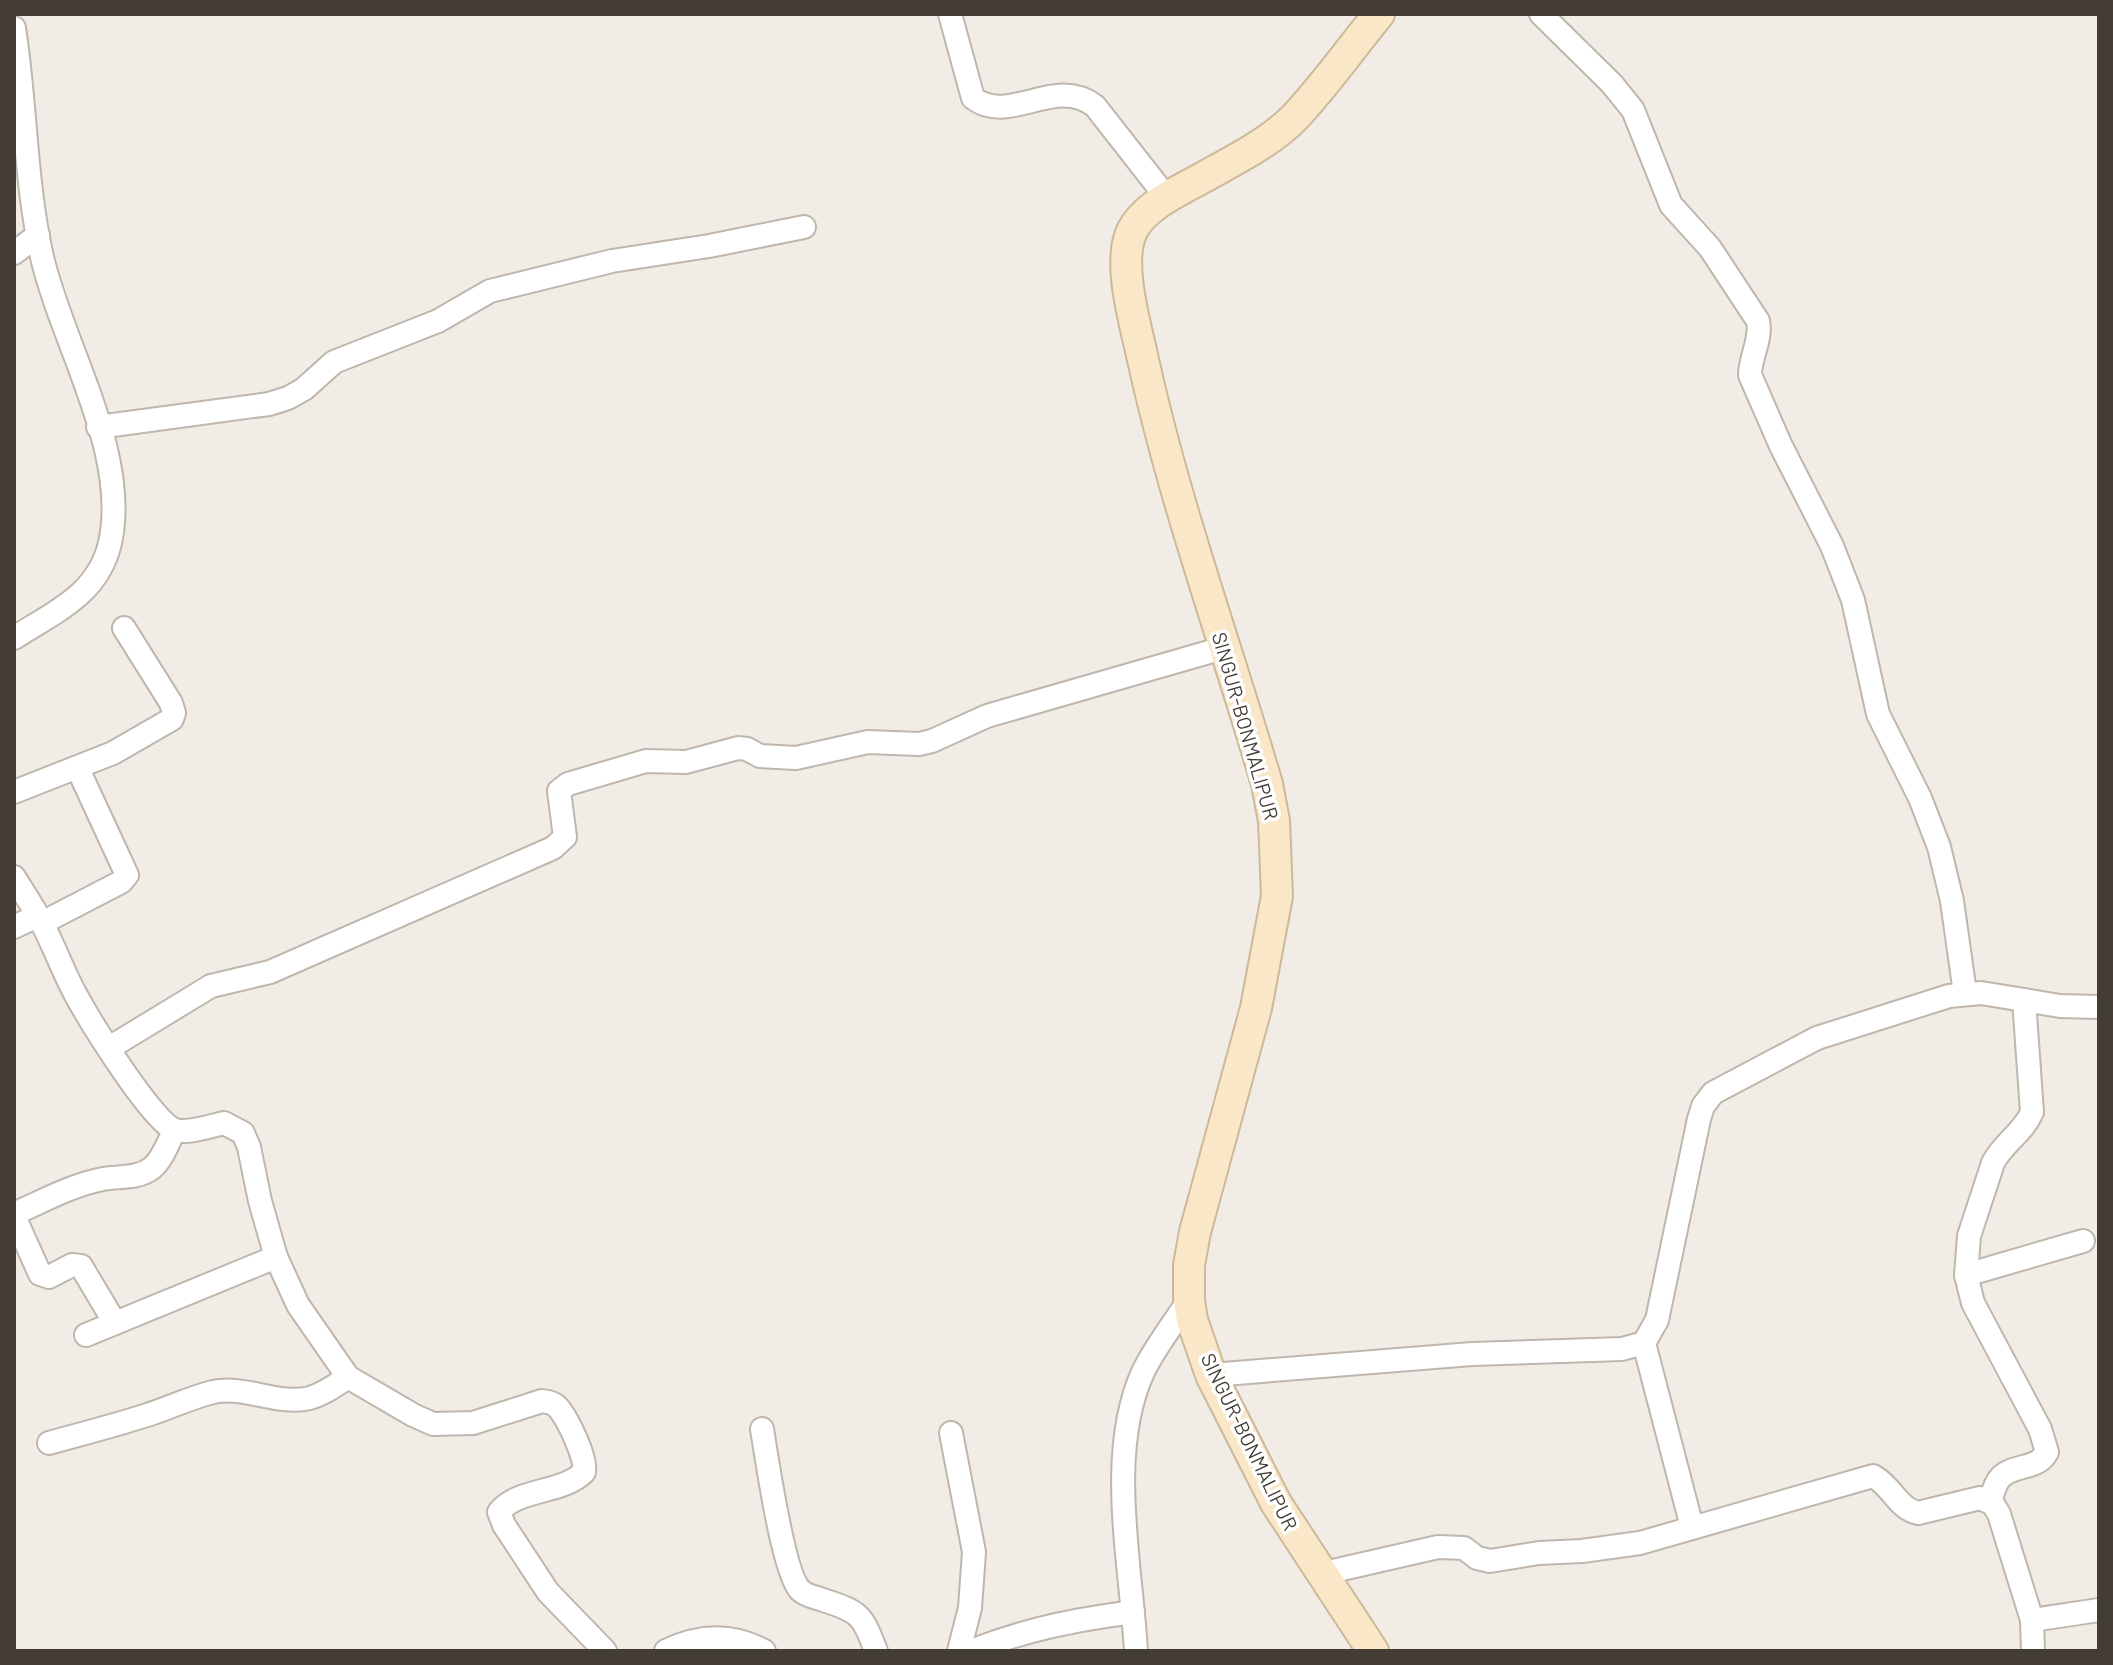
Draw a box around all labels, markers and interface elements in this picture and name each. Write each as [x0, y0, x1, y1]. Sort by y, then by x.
street label: SINGUR-BONMALIPUR [1208, 629, 1284, 822]
street label: SINGUR-BONMALIPUR [1197, 1349, 1303, 1534]

